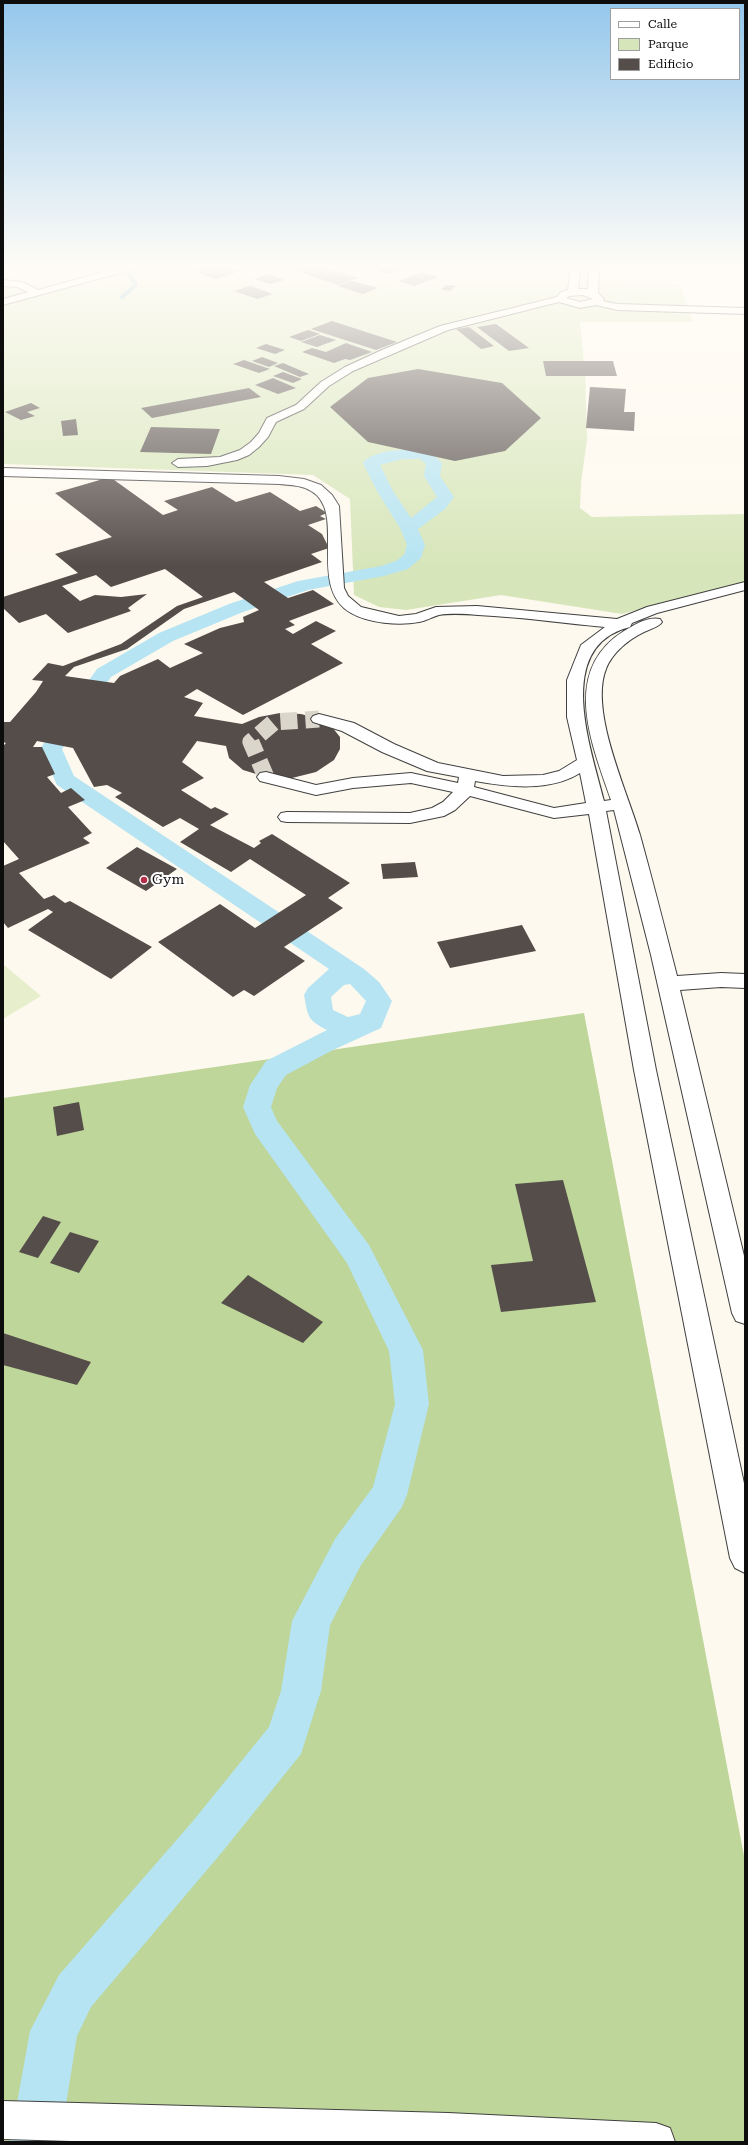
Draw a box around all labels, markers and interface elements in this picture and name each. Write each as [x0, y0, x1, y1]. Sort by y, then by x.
legend [610, 8, 740, 80]
text: Calle [648, 17, 677, 31]
text: Parque [648, 37, 688, 51]
text: Edificio [648, 57, 693, 71]
place label: Gym [152, 872, 184, 888]
marker: Gym [139, 875, 149, 885]

